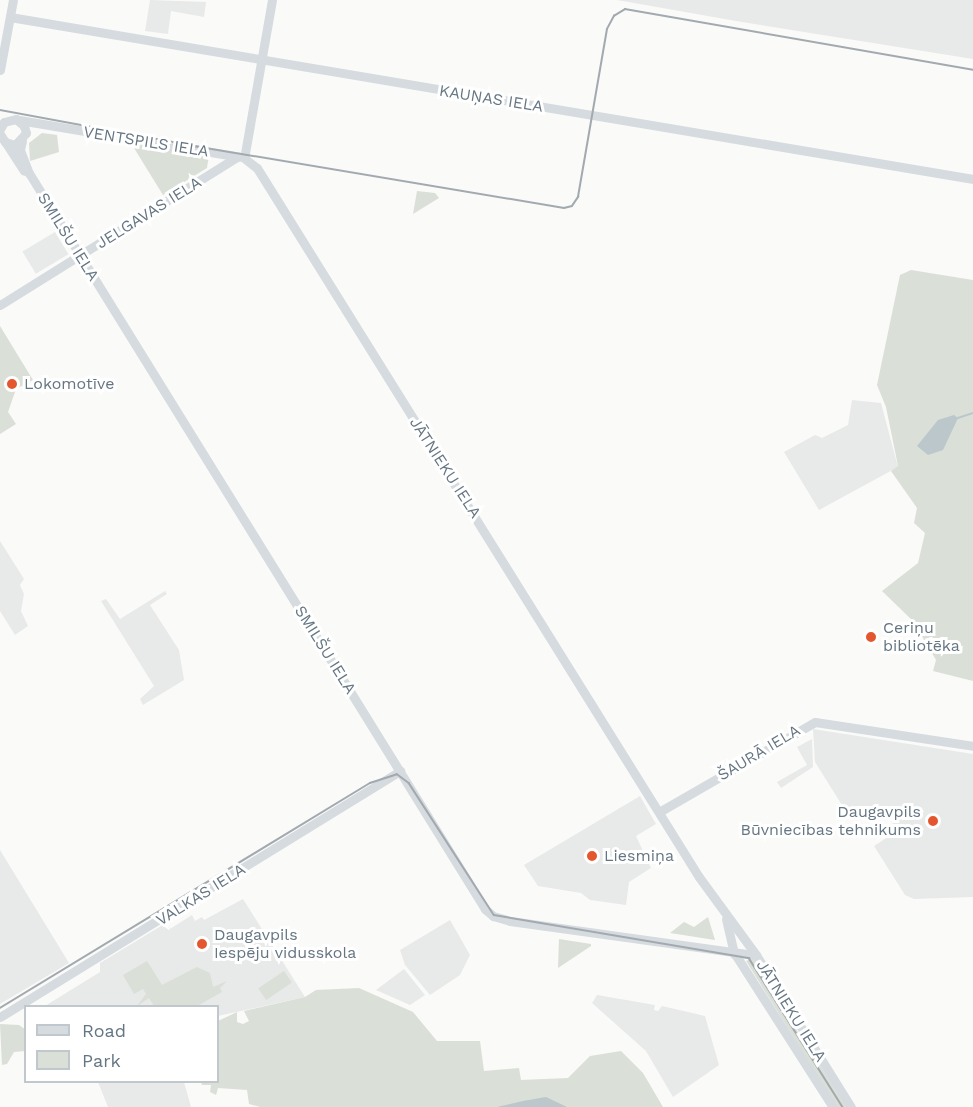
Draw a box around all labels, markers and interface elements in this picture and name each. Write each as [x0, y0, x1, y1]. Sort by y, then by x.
street label: KAUŅAS IELA [438, 81, 544, 117]
street label: VENTSPILS IELA [82, 123, 210, 161]
street label: JELGAVAS IELA [93, 173, 205, 253]
street label: SMILŠU IELA [33, 189, 103, 285]
place label: Lokomotīve [24, 374, 115, 394]
marker: Lokomotīve [5, 377, 19, 391]
street label: JĀTNIEKU IELA [405, 414, 485, 522]
street label: SMILŠU IELA [290, 602, 360, 698]
place label: Ceriņu bibliotēka [883, 618, 960, 656]
marker: Ceriņu bibliotēka [864, 630, 878, 644]
street label: ŠAURĀ IELA [714, 721, 804, 785]
place label: Daugavpils Būvniecības tehnikums [740, 802, 921, 840]
marker: Daugavpils Būvniecības tehnikums [926, 814, 940, 828]
place label: Liesmiņa [604, 846, 674, 866]
marker: Liesmiņa [585, 849, 599, 863]
street label: VALKAS IELA [153, 860, 249, 930]
place label: Daugavpils Iespēju vidusskola [214, 925, 357, 963]
marker: Daugavpils Iespēju vidusskola [195, 937, 209, 951]
street label: JĀTNIEKU IELA [752, 957, 830, 1065]
legend [24, 1005, 219, 1083]
text: Road [82, 1020, 126, 1041]
text: Park [82, 1050, 121, 1071]

